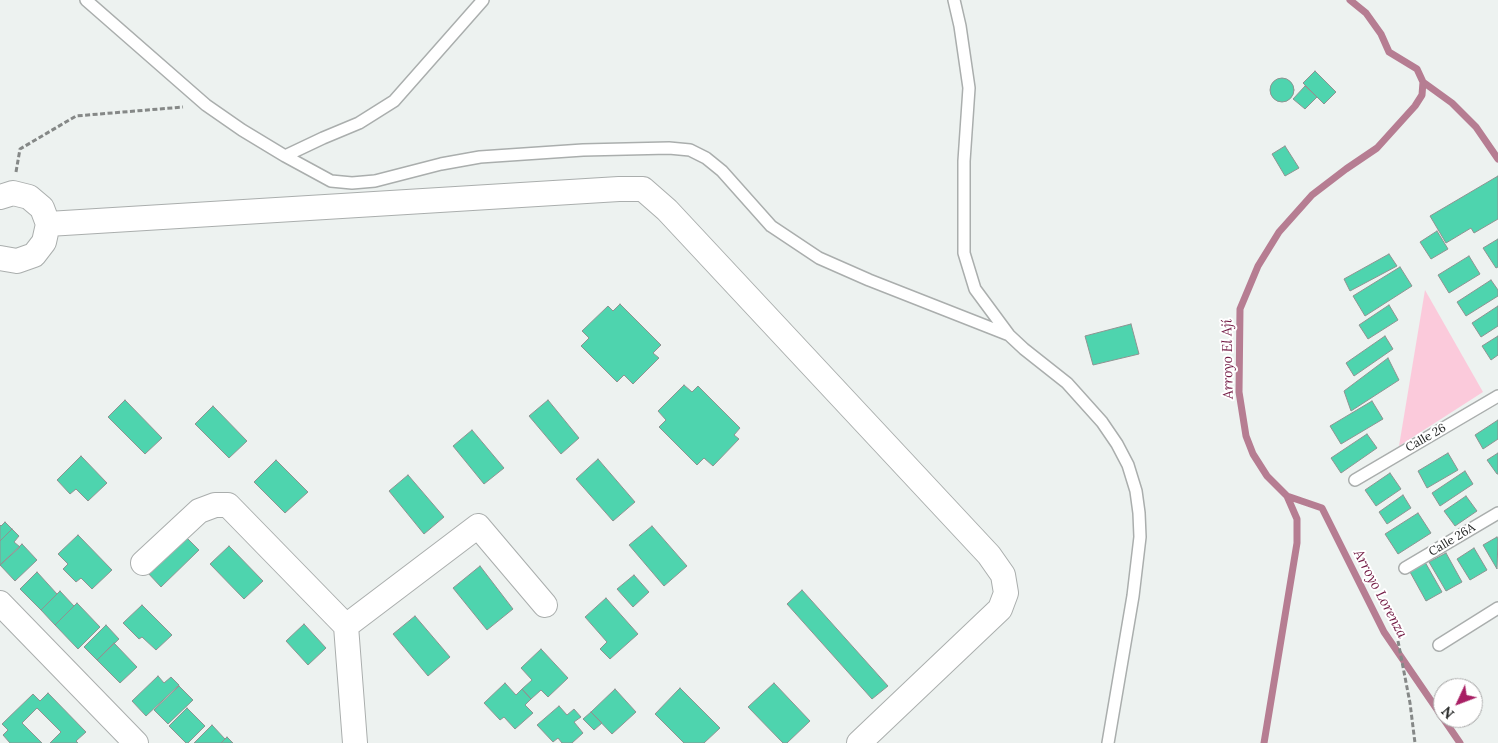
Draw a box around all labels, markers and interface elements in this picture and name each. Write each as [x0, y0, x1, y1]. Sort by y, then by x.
water label: Arroyo El Ají [1219, 319, 1237, 399]
street label: Calle 26 [1403, 421, 1449, 455]
street label: Calle 26A [1426, 521, 1478, 559]
water label: Arroyo Lorenza [1350, 547, 1410, 641]
north arrow [1433, 678, 1483, 728]
text: N [1437, 702, 1458, 723]

